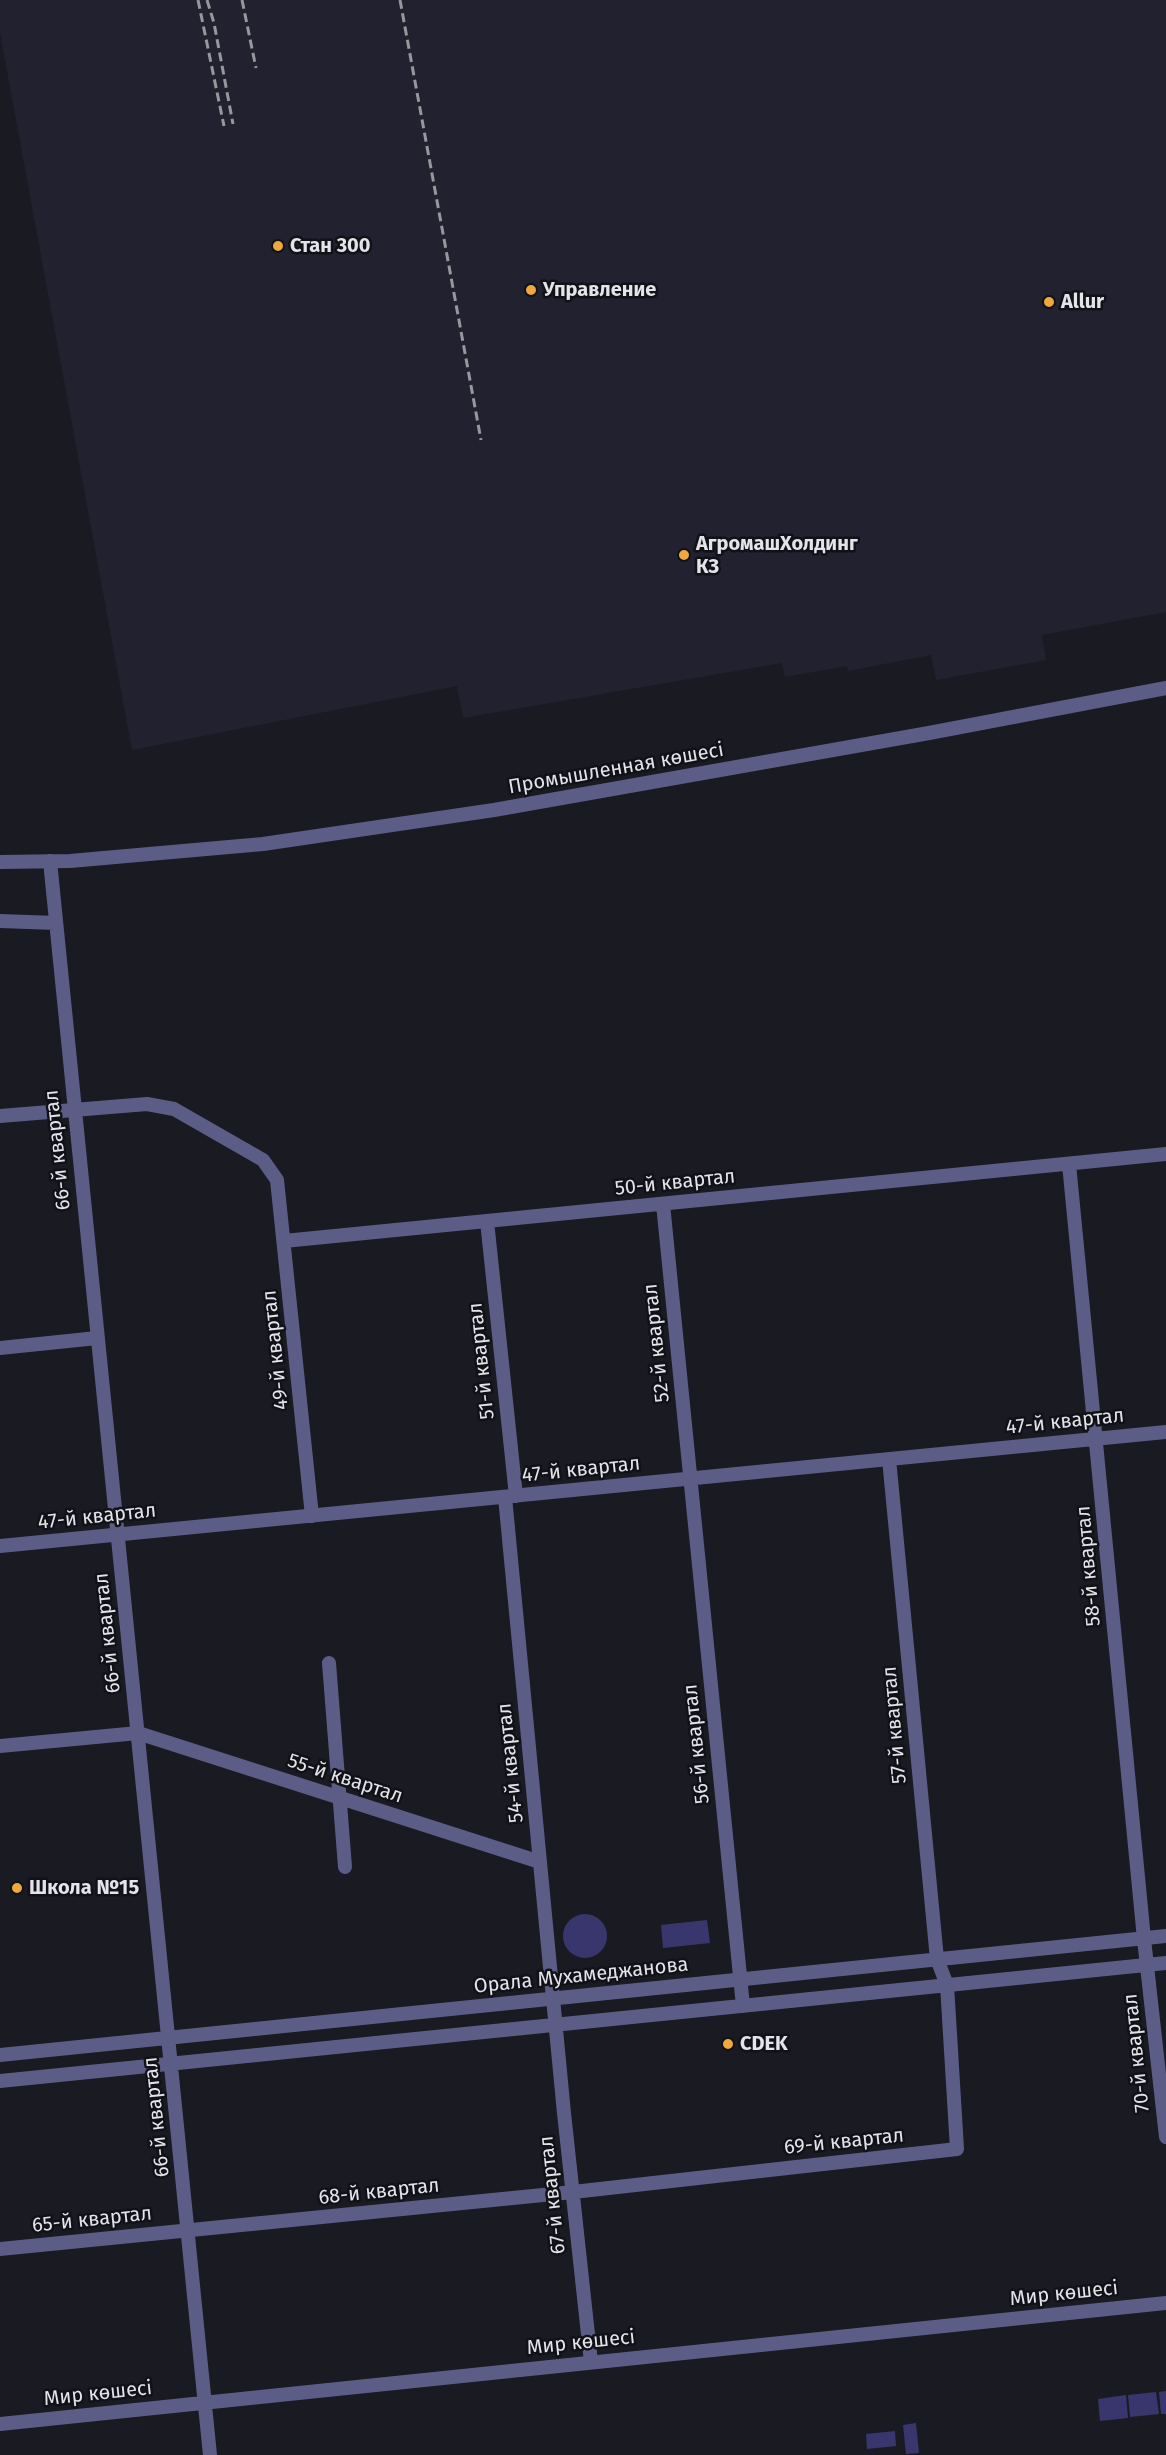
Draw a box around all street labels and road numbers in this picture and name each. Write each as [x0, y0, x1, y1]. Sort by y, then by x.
street label: Промышленная көшесі [506, 738, 726, 800]
street label: 66-й квартал [40, 1089, 76, 1211]
street label: 50-й квартал [614, 1165, 736, 1201]
street label: 52-й квартал [639, 1282, 675, 1404]
street label: 49-й квартал [258, 1289, 294, 1411]
street label: 51-й квартал [464, 1301, 500, 1421]
street label: 47-й квартал [1005, 1404, 1125, 1440]
street label: 47-й квартал [521, 1452, 641, 1488]
street label: 47-й квартал [37, 1499, 157, 1535]
street label: 58-й квартал [1072, 1505, 1106, 1627]
street label: 66-й квартал [90, 1572, 126, 1694]
street label: 57-й квартал [878, 1665, 912, 1785]
street label: 56-й квартал [679, 1683, 715, 1805]
street label: 54-й квартал [493, 1702, 529, 1824]
street label: 55-й квартал [284, 1749, 406, 1809]
street label: Орала Мухамеджанова [473, 1953, 689, 1999]
street label: 70-й квартал [1119, 1992, 1155, 2114]
street label: 66-й квартал [139, 2056, 175, 2178]
street label: 69-й квартал [783, 2124, 905, 2160]
street label: 67-й квартал [535, 2135, 571, 2255]
street label: 68-й квартал [317, 2174, 441, 2210]
street label: 65-й квартал [31, 2202, 153, 2238]
street label: Мир көшесі [1009, 2276, 1119, 2312]
street label: Мир көшесі [526, 2325, 636, 2361]
street label: Мир көшесі [43, 2376, 153, 2412]

